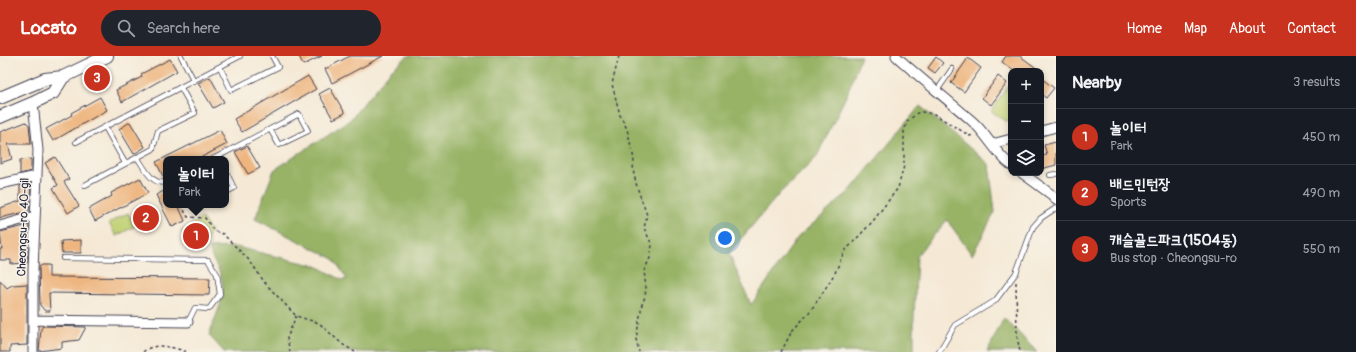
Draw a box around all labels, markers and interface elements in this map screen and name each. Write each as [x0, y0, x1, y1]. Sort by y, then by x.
search box [101, 10, 381, 46]
text: Locato [20, 16, 77, 40]
icon: search [115, 17, 137, 39]
text: Search here [147, 19, 220, 38]
text: Home [1127, 20, 1162, 37]
text: Map [1184, 20, 1207, 37]
text: About [1229, 20, 1265, 37]
text: Contact [1287, 20, 1336, 37]
pin: 3 [84, 63, 110, 93]
map controls [1008, 68, 1044, 176]
button: + [1008, 68, 1044, 104]
text: Nearby [1072, 72, 1121, 93]
text: 3 results [1293, 74, 1340, 90]
button: − [1008, 104, 1044, 140]
text: 놀이터 [1110, 119, 1146, 138]
text: 1 [1082, 129, 1088, 145]
text: 450 m [1302, 129, 1340, 145]
text: Park [1110, 138, 1133, 154]
button: layers [1008, 140, 1044, 176]
popup [163, 156, 229, 208]
text: 놀이터 [178, 165, 214, 184]
text: 배드민턴장 [1110, 175, 1170, 194]
street label: Cheongsu-ro 40-gil [14, 177, 33, 277]
text: Park [178, 184, 201, 200]
text: 2 [1081, 185, 1089, 201]
text: 490 m [1303, 185, 1340, 201]
text: Sports [1110, 194, 1146, 210]
pin: 2 [133, 203, 159, 233]
pin: 1 [183, 221, 209, 251]
your location [715, 228, 735, 248]
text: 캐슬골드파크(1504동) [1110, 231, 1237, 250]
text: 3 [1081, 241, 1089, 257]
text: 550 m [1303, 241, 1340, 257]
text: Bus stop · Cheongsu-ro [1110, 250, 1237, 266]

